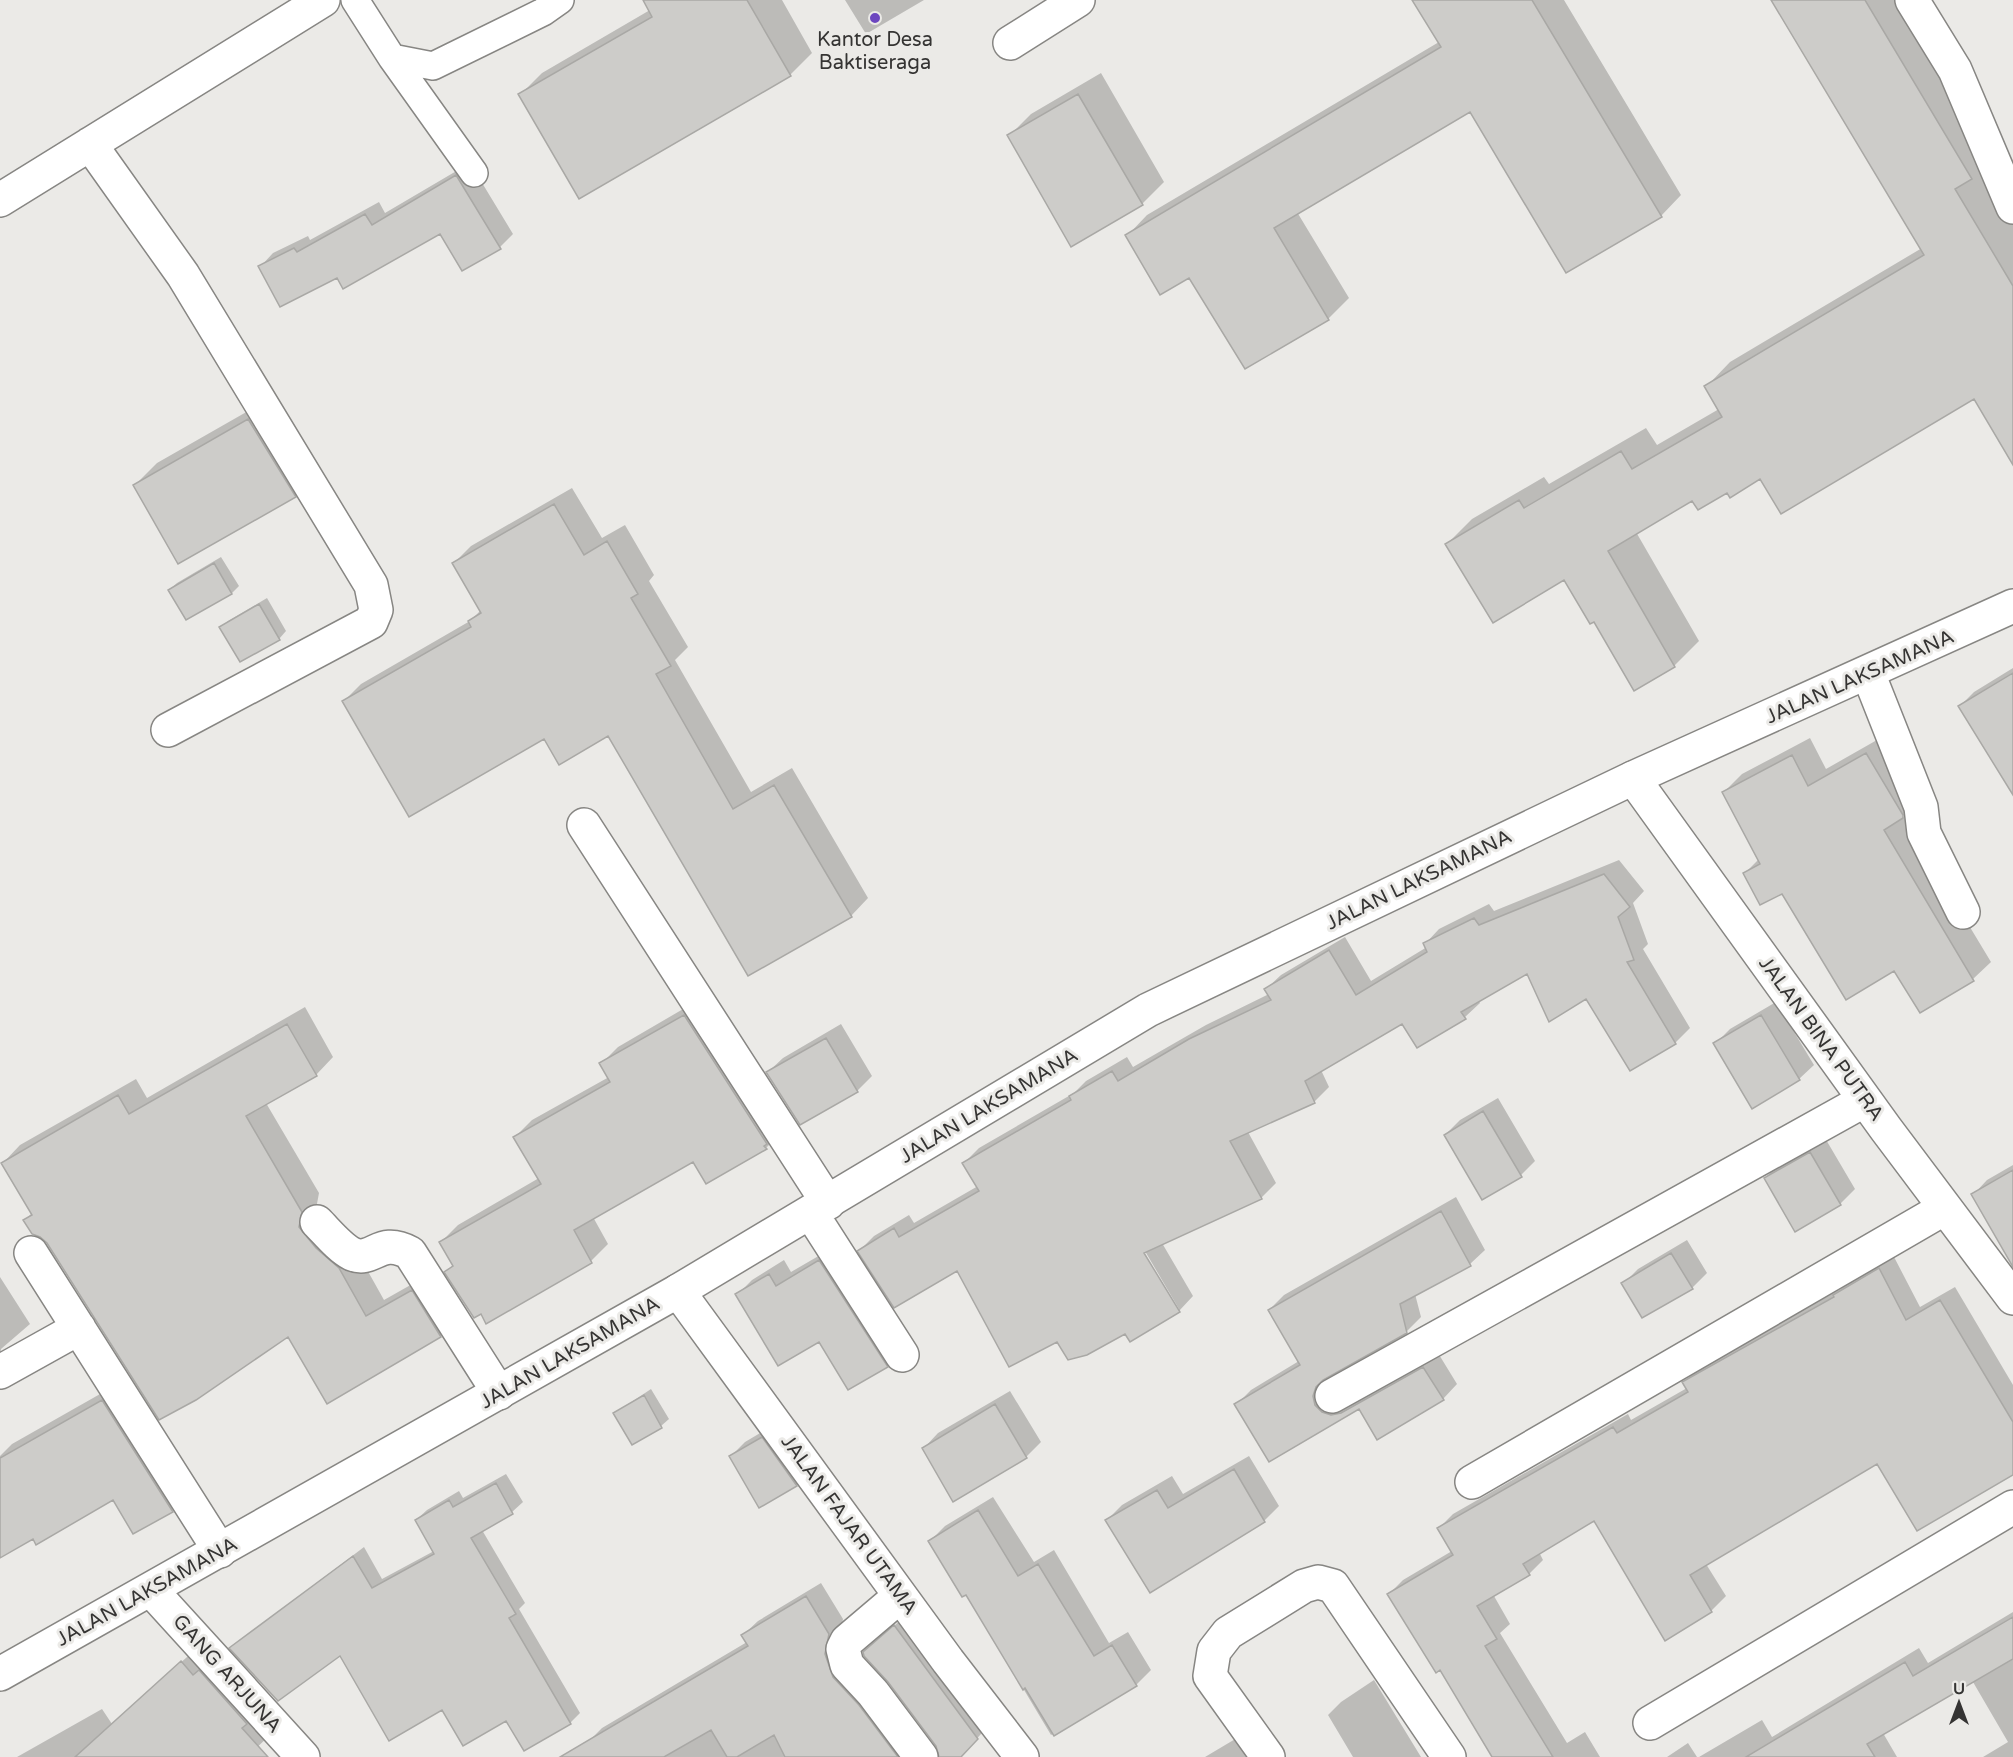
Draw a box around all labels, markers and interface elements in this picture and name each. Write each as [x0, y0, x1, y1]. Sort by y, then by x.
marker: Kantor Desa Baktiseraga [868, 11, 882, 25]
place label: Kantor Desa Baktiseraga [817, 28, 933, 75]
street label: JALAN LAKSAMANA [1762, 625, 1958, 729]
street label: JALAN LAKSAMANA [1322, 825, 1516, 935]
street label: JALAN BINA PUTRA [1753, 952, 1889, 1126]
street label: JALAN LAKSAMANA [896, 1043, 1082, 1169]
street label: JALAN LAKSAMANA [476, 1292, 664, 1414]
street label: JALAN FAJAR UTAMA [776, 1430, 922, 1620]
street label: JALAN LAKSAMANA [52, 1532, 242, 1652]
street label: GANG ARJUNA [168, 1610, 286, 1738]
north arrow [1929, 1673, 1989, 1733]
text: U [1953, 1679, 1965, 1699]

